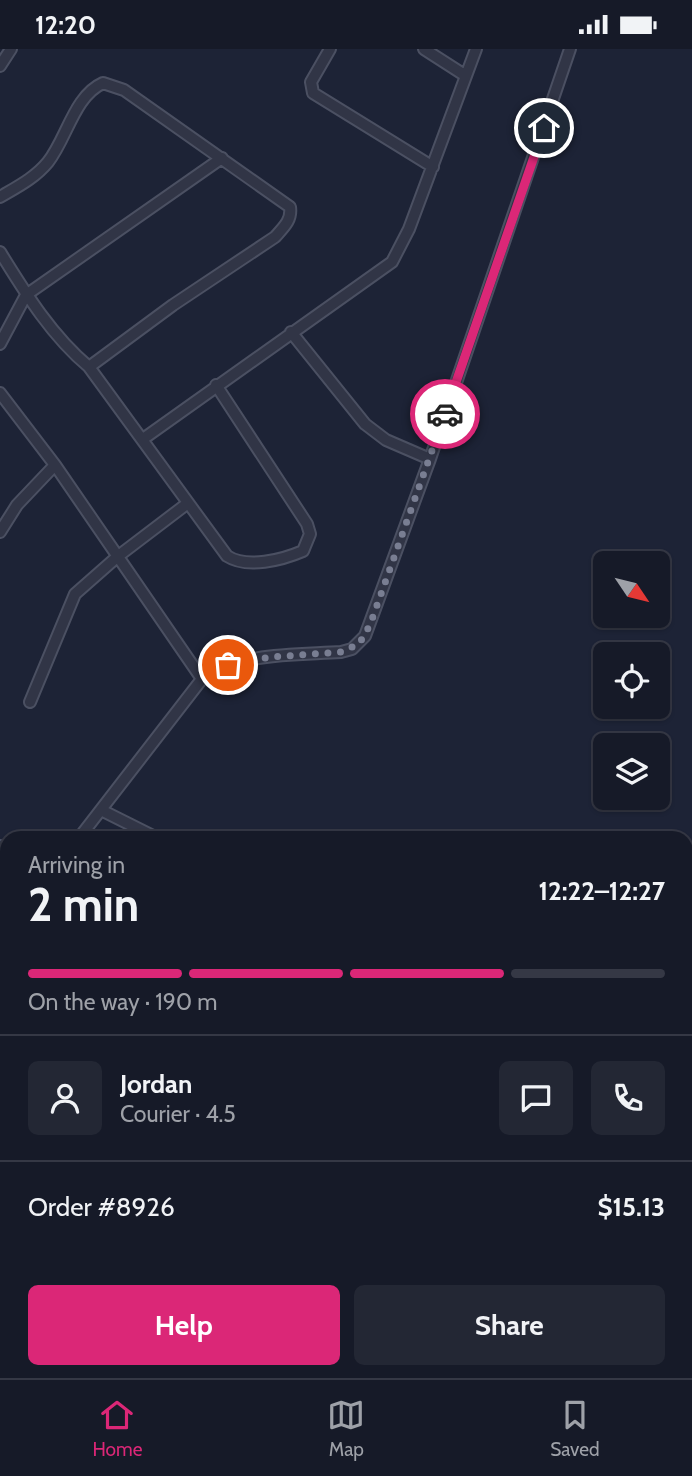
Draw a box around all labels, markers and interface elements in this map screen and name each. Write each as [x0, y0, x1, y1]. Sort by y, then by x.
text: 12:20 [35, 9, 96, 41]
pin [514, 98, 574, 158]
icon: home [525, 109, 563, 147]
courier [410, 379, 480, 449]
icon: car [426, 395, 464, 433]
north arrow [593, 551, 670, 628]
map controls [593, 551, 670, 810]
pin [198, 635, 258, 695]
button: locate [593, 642, 670, 719]
icon: bag [209, 646, 247, 684]
button: layers [593, 733, 670, 810]
text: Arriving in [28, 851, 125, 879]
text: 12:22–12:27 [539, 875, 665, 907]
text: 2 min [28, 877, 139, 933]
text: On the way · 190 m [28, 988, 217, 1016]
button: person [28, 1061, 102, 1135]
button: chat [499, 1061, 573, 1135]
button: phone [591, 1061, 665, 1135]
text: Jordan [120, 1068, 192, 1100]
text: Courier · 4.5 [120, 1100, 236, 1128]
text: Order #8926 [28, 1191, 175, 1223]
text: $15.13 [597, 1191, 665, 1223]
button: Help [28, 1285, 340, 1365]
button: Share [354, 1285, 665, 1365]
tab: Home [92, 1396, 142, 1461]
tab: Map [327, 1396, 365, 1461]
tab: Saved [550, 1396, 600, 1461]

